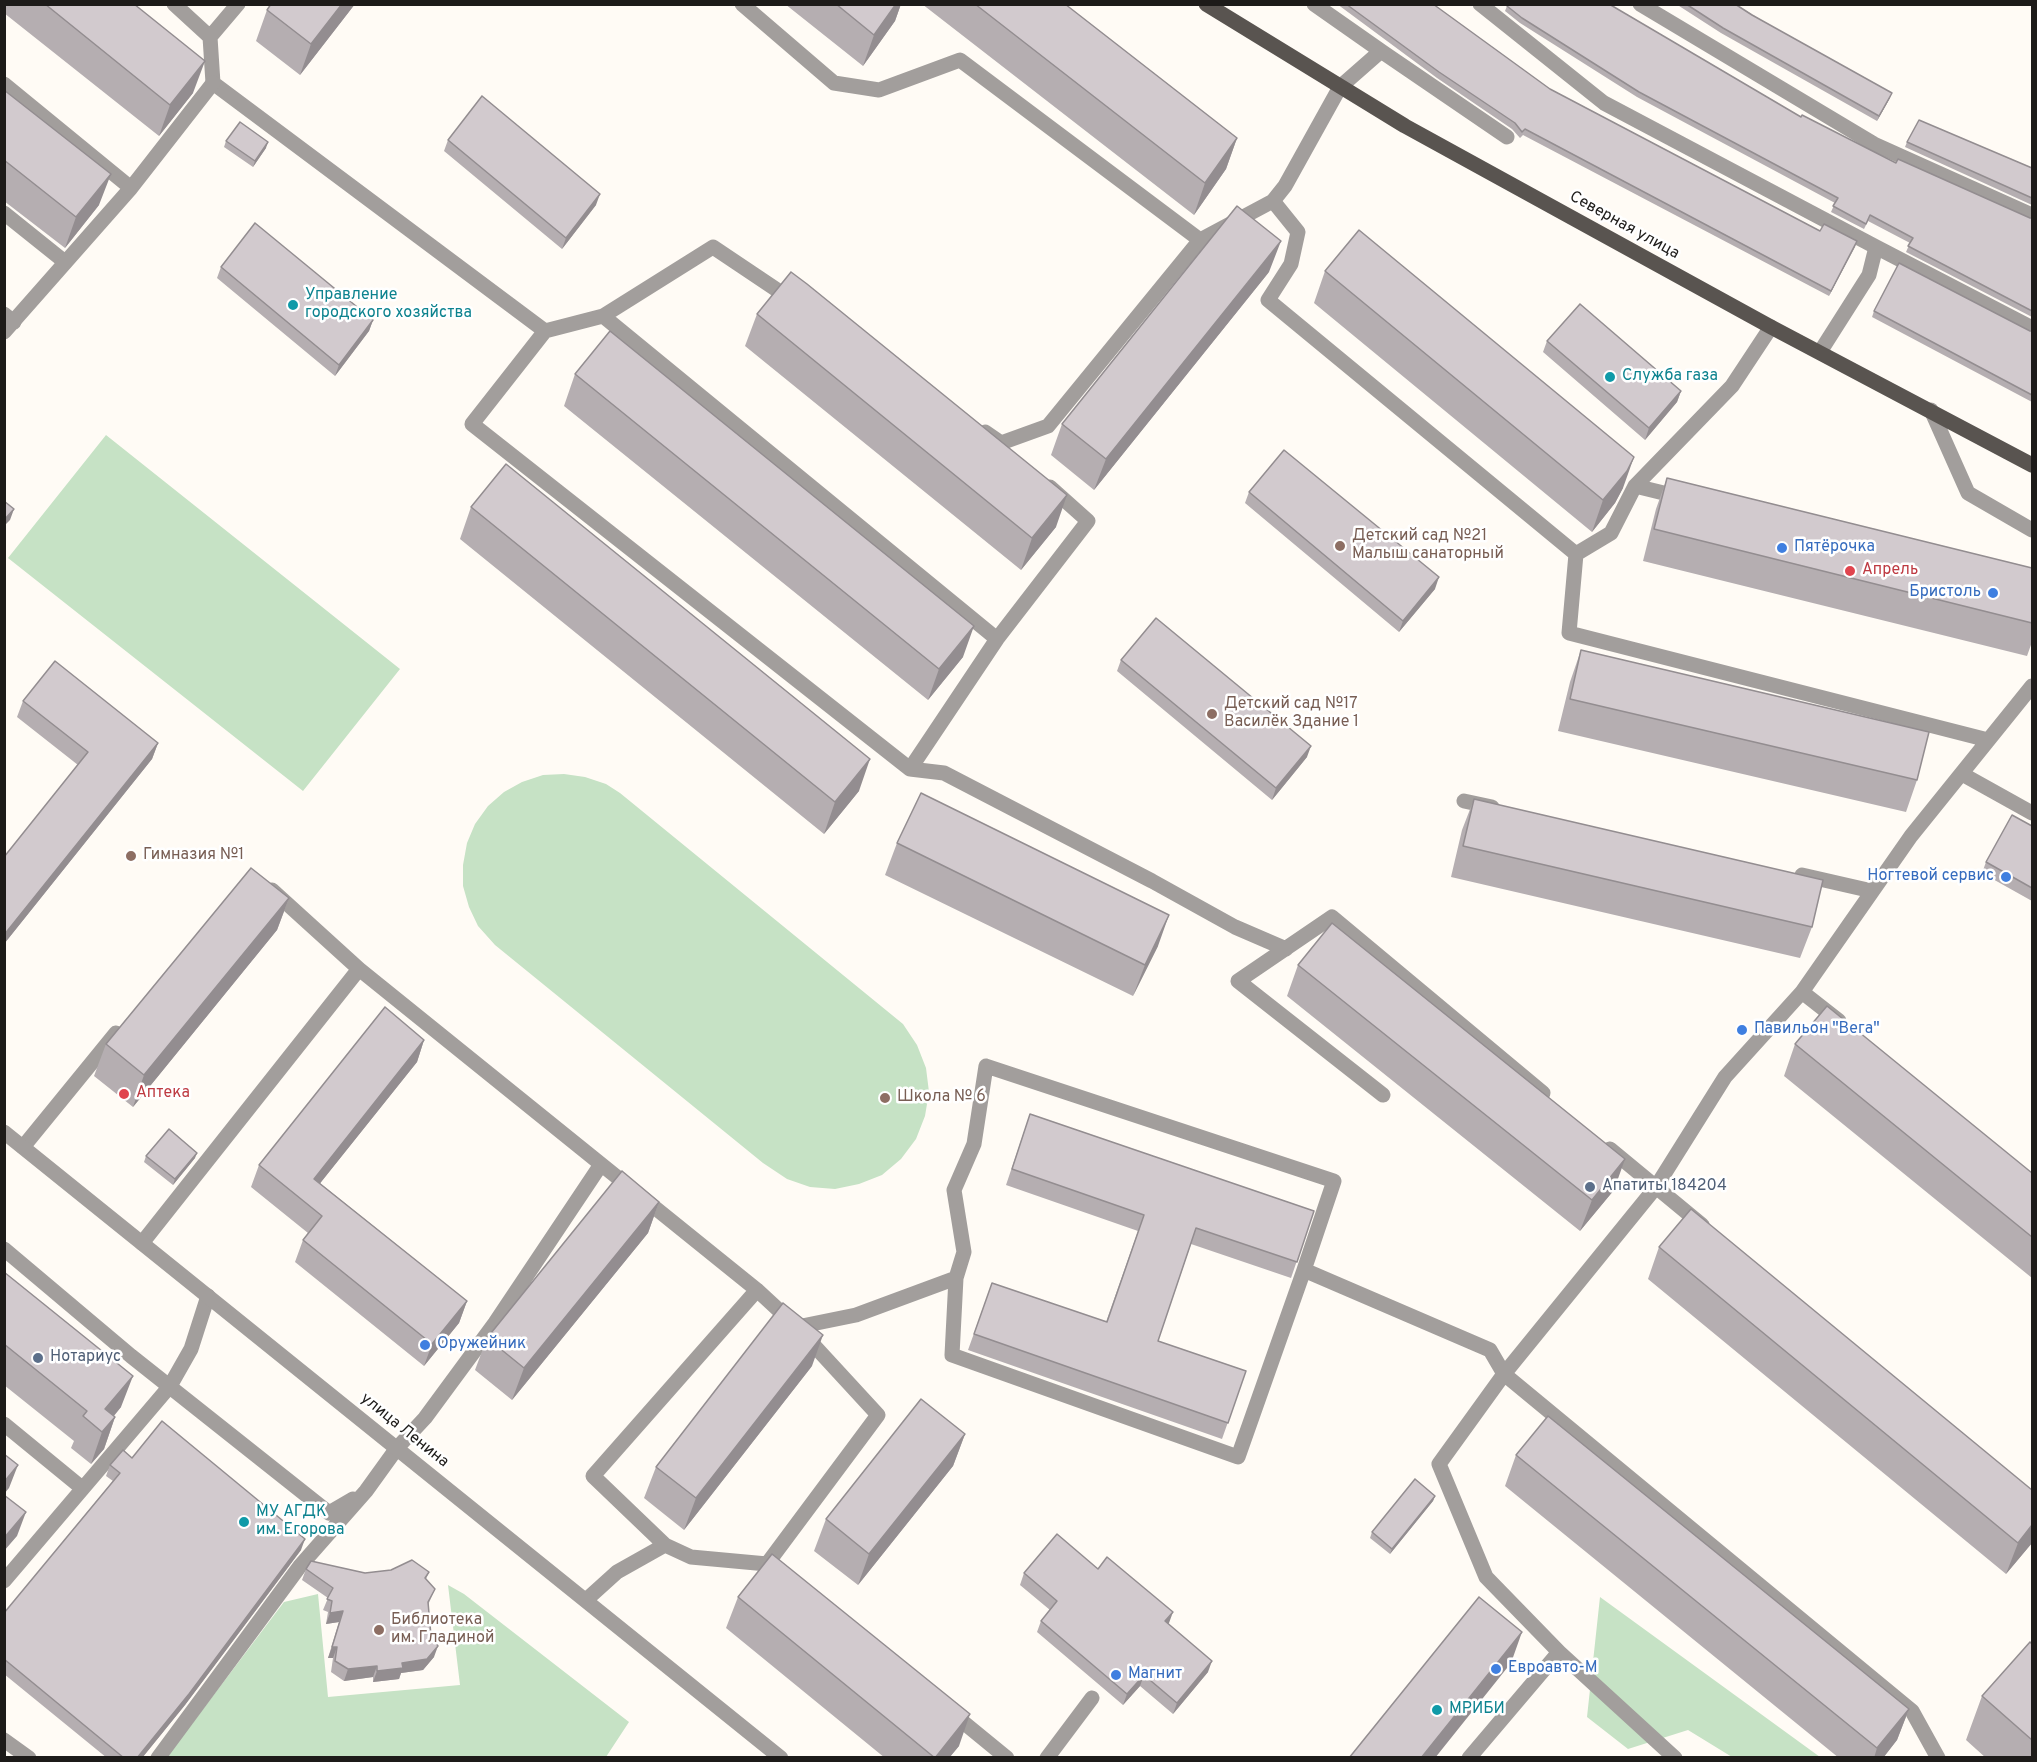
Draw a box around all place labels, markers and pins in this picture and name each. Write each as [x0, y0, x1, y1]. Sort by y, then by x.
place label: Управление городского хозяйства [305, 286, 472, 324]
marker: Управление городского хозяйства [286, 298, 300, 312]
place label: Служба газа [1622, 367, 1718, 387]
marker: Служба газа [1603, 370, 1617, 384]
place label: Детский сад №21 Малыш санаторный [1352, 527, 1504, 565]
place label: Пятёрочка [1794, 538, 1875, 558]
marker: Детский сад №21 Малыш санаторный [1333, 539, 1347, 553]
marker: Пятёрочка [1775, 541, 1789, 555]
place label: Апрель [1862, 561, 1918, 581]
marker: Апрель [1843, 564, 1857, 578]
place label: Бристоль [1909, 583, 1981, 603]
marker: Бристоль [1986, 586, 2000, 600]
place label: Детский сад №17 Василёк Здание 1 [1224, 695, 1359, 733]
marker: Детский сад №17 Василёк Здание 1 [1205, 707, 1219, 721]
place label: Гимназия №1 [143, 846, 244, 866]
marker: Гимназия №1 [124, 849, 138, 863]
place label: Ногтевой сервис [1867, 867, 1994, 887]
marker: Ногтевой сервис [1999, 870, 2013, 884]
place label: Павильон "Вега" [1754, 1020, 1880, 1040]
marker: Павильон "Вега" [1735, 1023, 1749, 1037]
place label: Аптека [136, 1084, 190, 1104]
marker: Аптека [117, 1087, 131, 1101]
place label: Школа № 6 [897, 1088, 986, 1108]
marker: Школа № 6 [878, 1091, 892, 1105]
place label: Апатиты 184204 [1602, 1177, 1727, 1197]
marker: Апатиты 184204 [1583, 1180, 1597, 1194]
place label: Оружейник [437, 1335, 526, 1355]
marker: Оружейник [418, 1338, 432, 1352]
place label: Нотариус [50, 1348, 121, 1368]
marker: Нотариус [31, 1351, 45, 1365]
place label: МУ АГДК им. Егорова [256, 1503, 345, 1541]
marker: МУ АГДК им. Егорова [237, 1515, 251, 1529]
place label: Библиотека им. Гладиной [391, 1611, 494, 1649]
marker: Библиотека им. Гладиной [372, 1623, 386, 1637]
place label: Евроавто-М [1508, 1659, 1598, 1679]
marker: Евроавто-М [1489, 1662, 1503, 1676]
place label: Магнит [1128, 1665, 1182, 1685]
marker: Магнит [1109, 1668, 1123, 1682]
place label: МРИБИ [1449, 1700, 1505, 1720]
marker: МРИБИ [1430, 1703, 1444, 1717]

